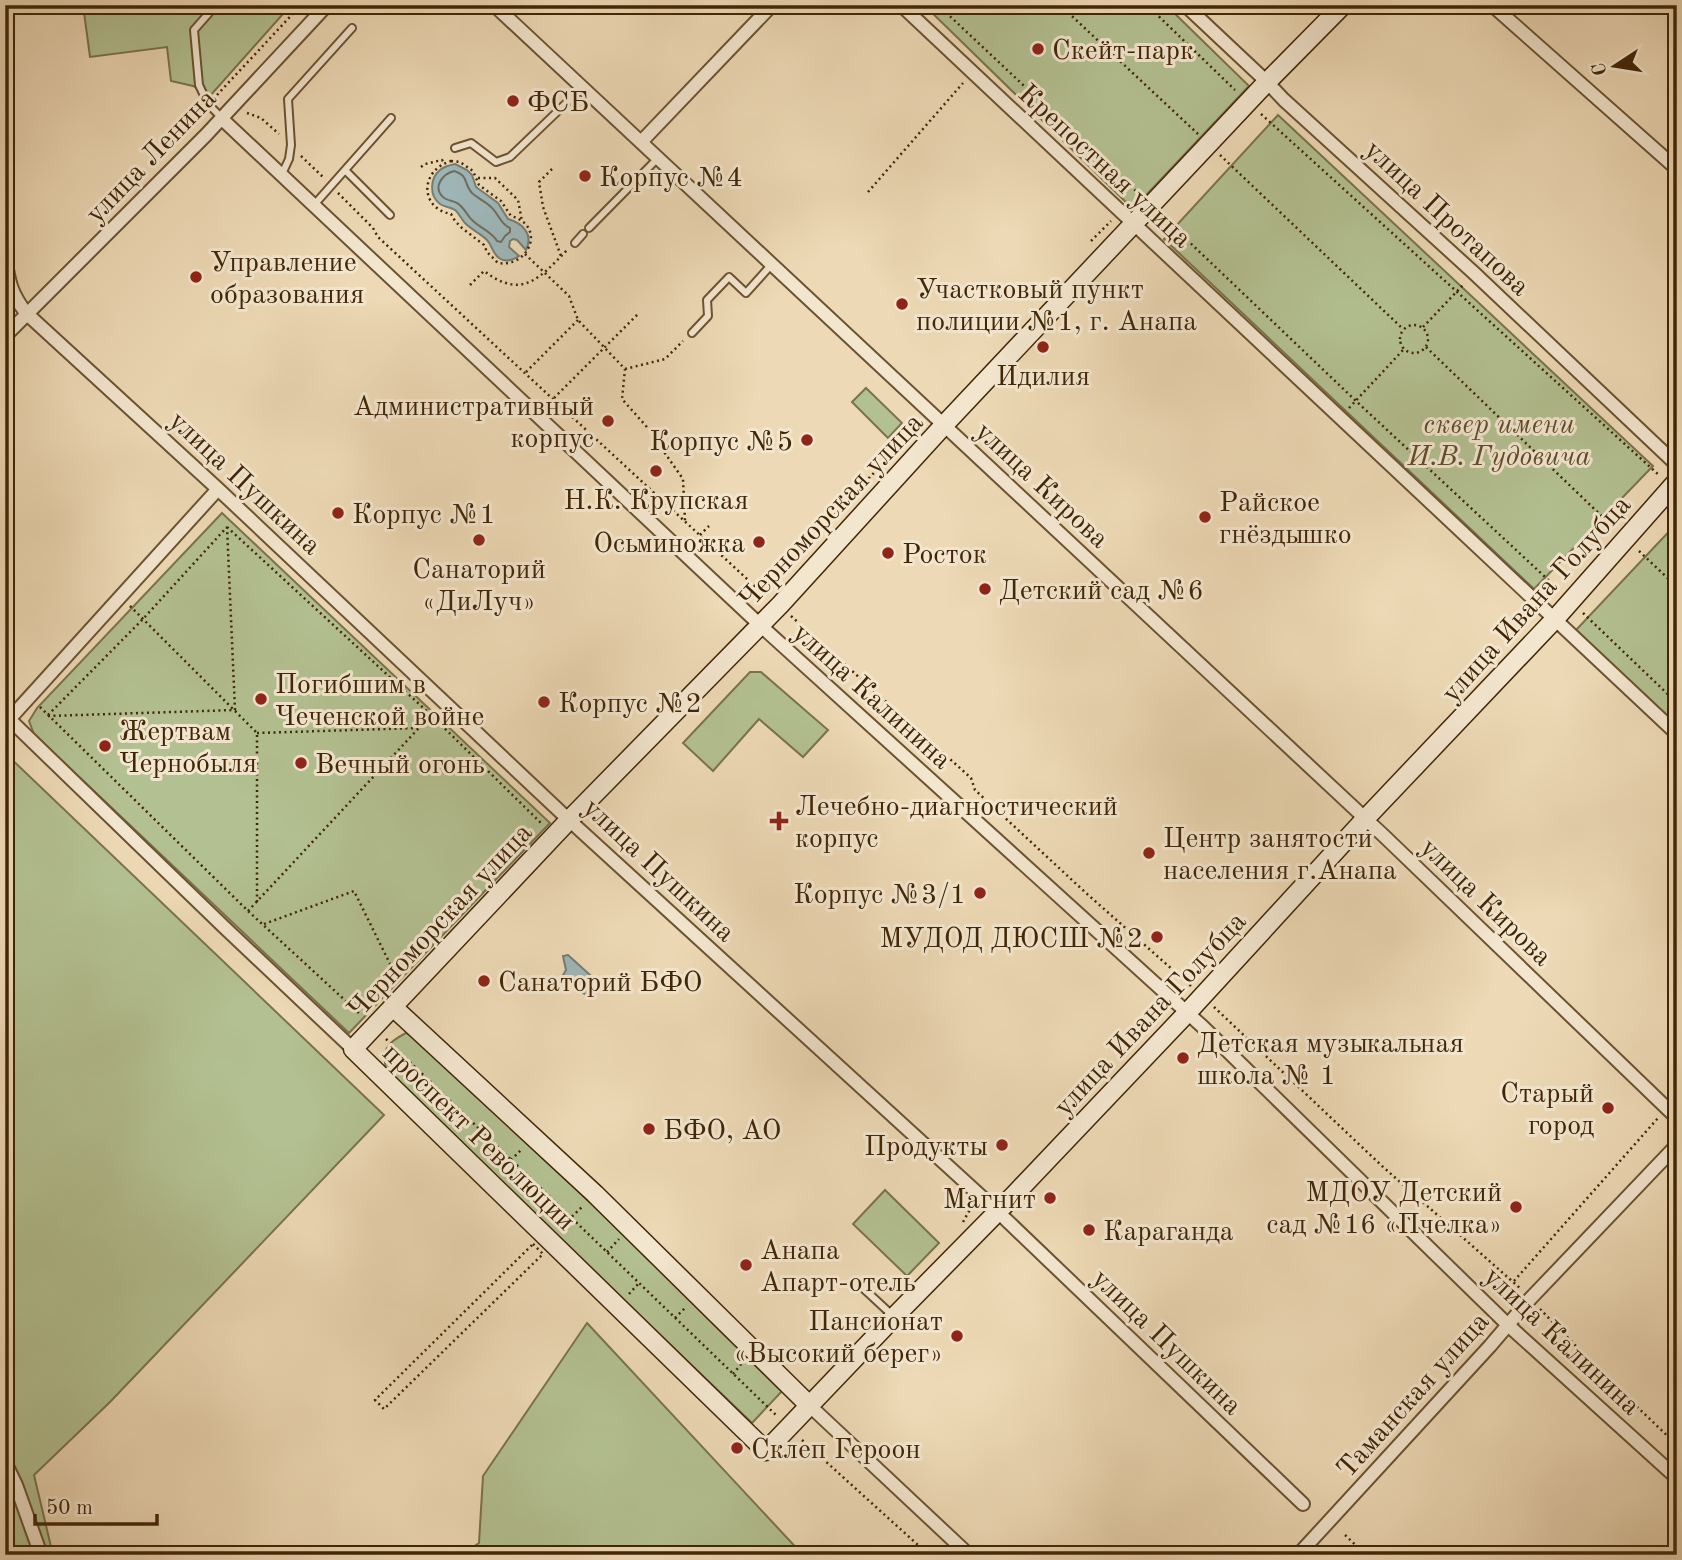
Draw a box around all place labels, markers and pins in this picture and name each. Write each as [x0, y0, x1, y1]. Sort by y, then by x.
place label: Скейт-парк [1052, 38, 1194, 66]
marker: Скейт-парк [1030, 41, 1046, 57]
place label: ФСБ [527, 90, 589, 118]
marker: ФСБ [505, 93, 521, 109]
place label: Корпус №4 [599, 165, 743, 193]
marker: Корпус №4 [577, 168, 593, 184]
place label: Управление образования [210, 250, 364, 310]
marker: Управление образования [188, 269, 204, 285]
place label: Участковый пункт полиции №1, г. Анапа [916, 277, 1197, 337]
marker: Участковый пункт полиции №1, г. Анапа [894, 296, 910, 312]
marker: Идилия [1035, 339, 1051, 355]
place label: Идилия [996, 364, 1090, 392]
place label: Административный корпус [353, 394, 594, 454]
marker: Административный корпус [600, 413, 616, 429]
place label: Корпус №5 [649, 429, 793, 457]
marker: Корпус №5 [799, 432, 815, 448]
marker: Н.К. Крупская [648, 463, 664, 479]
place label: Н.К. Крупская [563, 488, 749, 516]
place label: Райское гнёздышко [1219, 490, 1352, 550]
place label: Корпус №1 [352, 502, 496, 530]
marker: Корпус №1 [330, 505, 346, 521]
marker: Райское гнёздышко [1197, 509, 1213, 525]
place label: Осьминожка [593, 531, 745, 559]
marker: Санаторий «ДиЛуч» [471, 532, 487, 548]
marker: Осьминожка [751, 534, 767, 550]
place label: Росток [902, 542, 987, 570]
marker: Росток [880, 545, 896, 561]
place label: Санаторий «ДиЛуч» [412, 557, 546, 617]
place label: Детский сад №6 [999, 578, 1204, 606]
marker: Детский сад №6 [977, 581, 993, 597]
place label: Погибшим в Чеченской войне [275, 672, 484, 732]
marker: Погибшим в Чеченской войне [253, 691, 269, 707]
place label: Корпус №2 [558, 691, 702, 719]
marker: Корпус №2 [536, 694, 552, 710]
place label: Жертвам Чернобыля [119, 719, 257, 779]
marker: Жертвам Чернобыля [97, 738, 113, 754]
place label: Вечный огонь [315, 752, 485, 780]
marker: Вечный огонь [293, 755, 309, 771]
place label: Лечебно-диагностический корпус [795, 794, 1118, 854]
marker: Лечебно-диагностический корпус [769, 811, 789, 831]
place label: Центр занятости населения г.Анапа [1163, 826, 1397, 886]
marker: Центр занятости населения г.Анапа [1141, 845, 1157, 861]
place label: Корпус №3/1 [793, 882, 966, 910]
marker: Корпус №3/1 [972, 885, 988, 901]
place label: МУДОД ДЮСШ №2 [880, 926, 1143, 954]
marker: МУДОД ДЮСШ №2 [1149, 929, 1165, 945]
place label: Санаторий БФО [498, 970, 702, 998]
marker: Санаторий БФО [476, 973, 492, 989]
place label: Детская музыкальная школа № 1 [1197, 1031, 1464, 1091]
marker: Детская музыкальная школа № 1 [1175, 1050, 1191, 1066]
place label: Старый город [1500, 1081, 1594, 1141]
marker: Старый город [1600, 1100, 1616, 1116]
place label: БФО, АО [663, 1118, 781, 1146]
marker: БФО, АО [641, 1121, 657, 1137]
place label: Продукты [864, 1134, 988, 1162]
marker: Продукты [994, 1137, 1010, 1153]
place label: МДОУ Детский сад №16 «Пчелка» [1266, 1180, 1502, 1240]
place label: Магнит [943, 1187, 1036, 1215]
marker: Магнит [1042, 1190, 1058, 1206]
marker: МДОУ Детский сад №16 «Пчелка» [1508, 1199, 1524, 1215]
place label: Караганда [1103, 1219, 1234, 1247]
marker: Караганда [1081, 1222, 1097, 1238]
place label: Анапа Апарт-отель [760, 1238, 916, 1298]
marker: Анапа Апарт-отель [738, 1257, 754, 1273]
place label: Пансионат «Высокий берег» [734, 1309, 943, 1369]
marker: Пансионат «Высокий берег» [949, 1328, 965, 1344]
place label: Склеп Героон [751, 1437, 921, 1465]
marker: Склеп Героон [729, 1440, 745, 1456]

